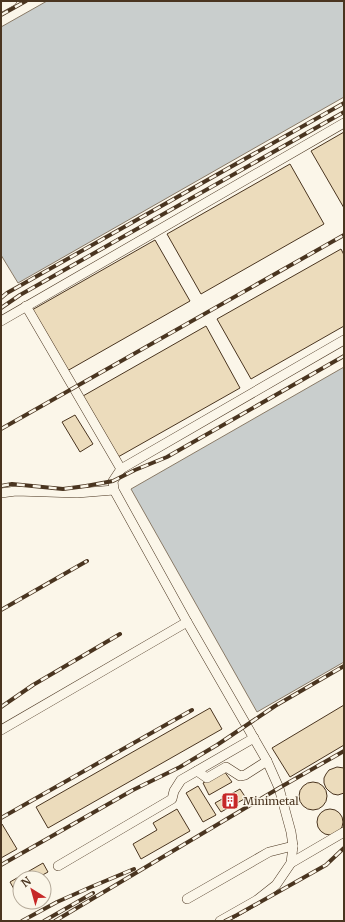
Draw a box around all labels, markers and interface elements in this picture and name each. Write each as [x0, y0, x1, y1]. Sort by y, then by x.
building icon: Minimetal [220, 791, 240, 811]
place label: Minimetal [243, 794, 299, 808]
north arrow [12, 870, 52, 910]
text: N [18, 874, 34, 890]

